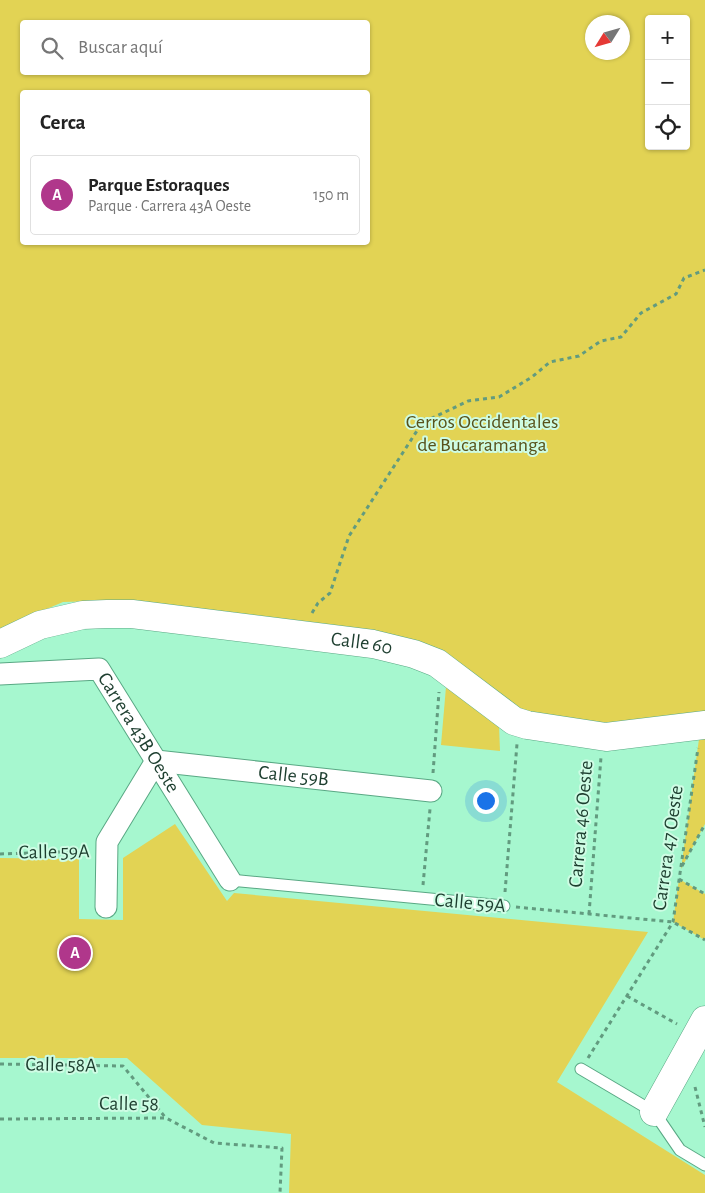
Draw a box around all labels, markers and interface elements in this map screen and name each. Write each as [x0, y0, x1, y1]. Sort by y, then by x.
north arrow [585, 15, 630, 60]
map controls [645, 15, 690, 150]
button: + [645, 15, 690, 60]
search box [20, 20, 370, 75]
icon: search [38, 34, 66, 62]
text: Buscar aquí [78, 38, 163, 57]
button: − [645, 60, 690, 105]
button: locate [645, 105, 690, 150]
text: Cerca [40, 112, 86, 133]
text: Parque Estoraques [88, 176, 229, 195]
text: A [52, 187, 62, 203]
text: 150 m [313, 187, 349, 203]
text: Parque · Carrera 43A Oeste [88, 198, 251, 214]
park label: Cerros Occidentales de Bucaramanga [406, 412, 558, 455]
street label: Calle 60 [330, 629, 395, 658]
street label: Carrera 43B Oeste [94, 669, 183, 796]
street label: Carrera 46 Oeste [565, 760, 597, 888]
street label: Calle 59B [257, 762, 330, 790]
street label: Carrera 47 Oeste [649, 784, 687, 912]
your location [473, 788, 499, 814]
street label: Calle 59A [18, 841, 90, 863]
street label: Calle 59A [434, 890, 507, 916]
pin: A [59, 934, 91, 972]
street label: Calle 58A [25, 1054, 97, 1076]
street label: Calle 58 [99, 1093, 159, 1115]

